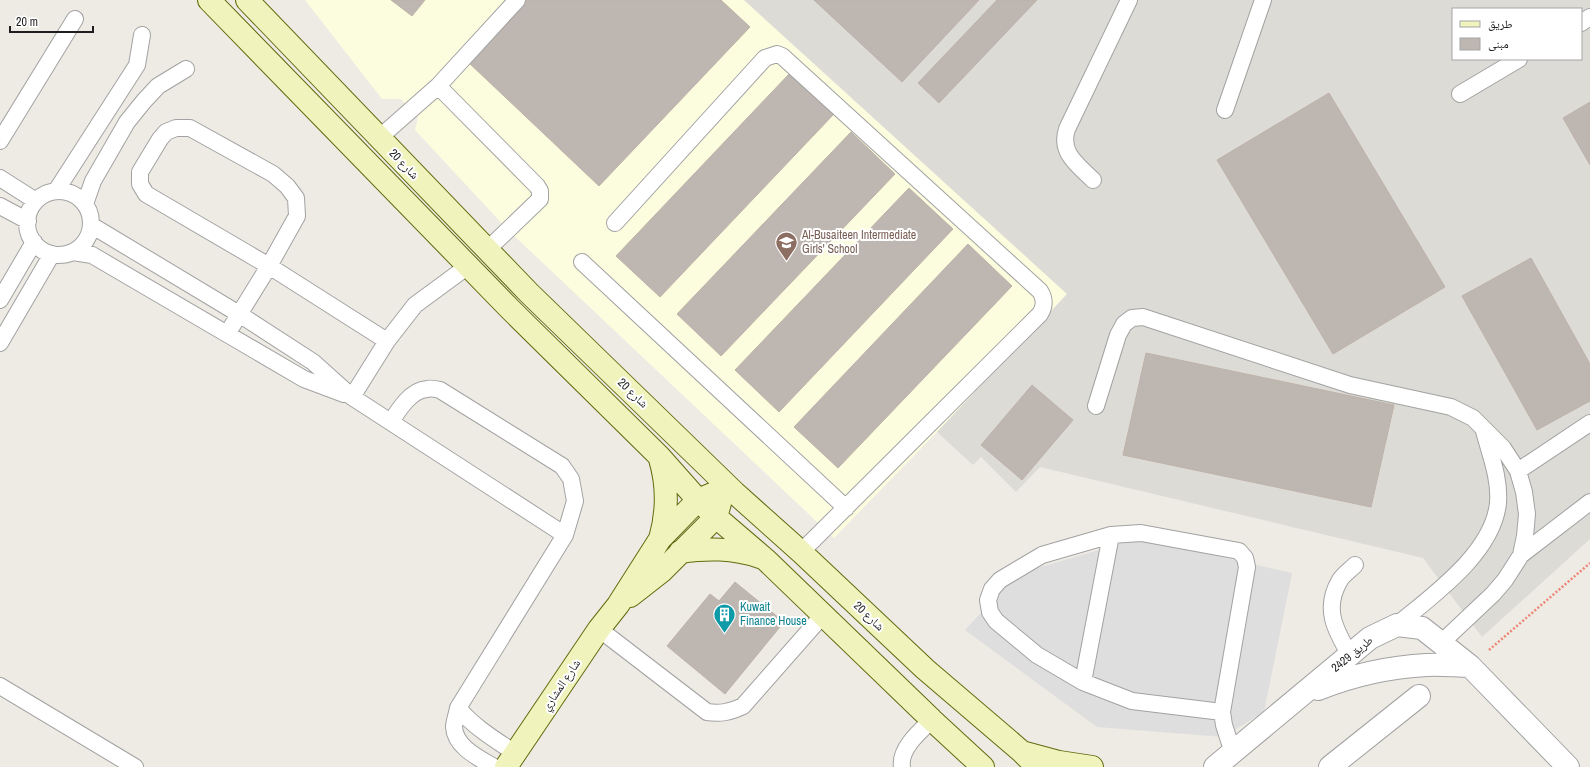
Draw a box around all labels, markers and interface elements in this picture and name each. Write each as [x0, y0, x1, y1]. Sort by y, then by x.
scale bar [10, 8, 93, 34]
legend [1452, 8, 1582, 60]
text: 20 m [16, 14, 38, 30]
text: طريق [1488, 16, 1513, 32]
text: مبنى [1488, 36, 1509, 52]
street label: شارع 20 [386, 145, 422, 183]
place label: Al-Busaiteen Intermediate Girls' School [801, 227, 916, 257]
school or university icon: Al-Busaiteen Intermediate Girls' School [774, 229, 800, 262]
street label: شارع 20 [614, 375, 652, 411]
street label: شارع 20 [850, 598, 888, 634]
place label: Kuwait Finance House [740, 599, 807, 629]
building icon: Kuwait Finance House [712, 601, 738, 634]
street label: طريق 2429 [1328, 632, 1376, 676]
street label: شارع المشاري [538, 656, 586, 715]

